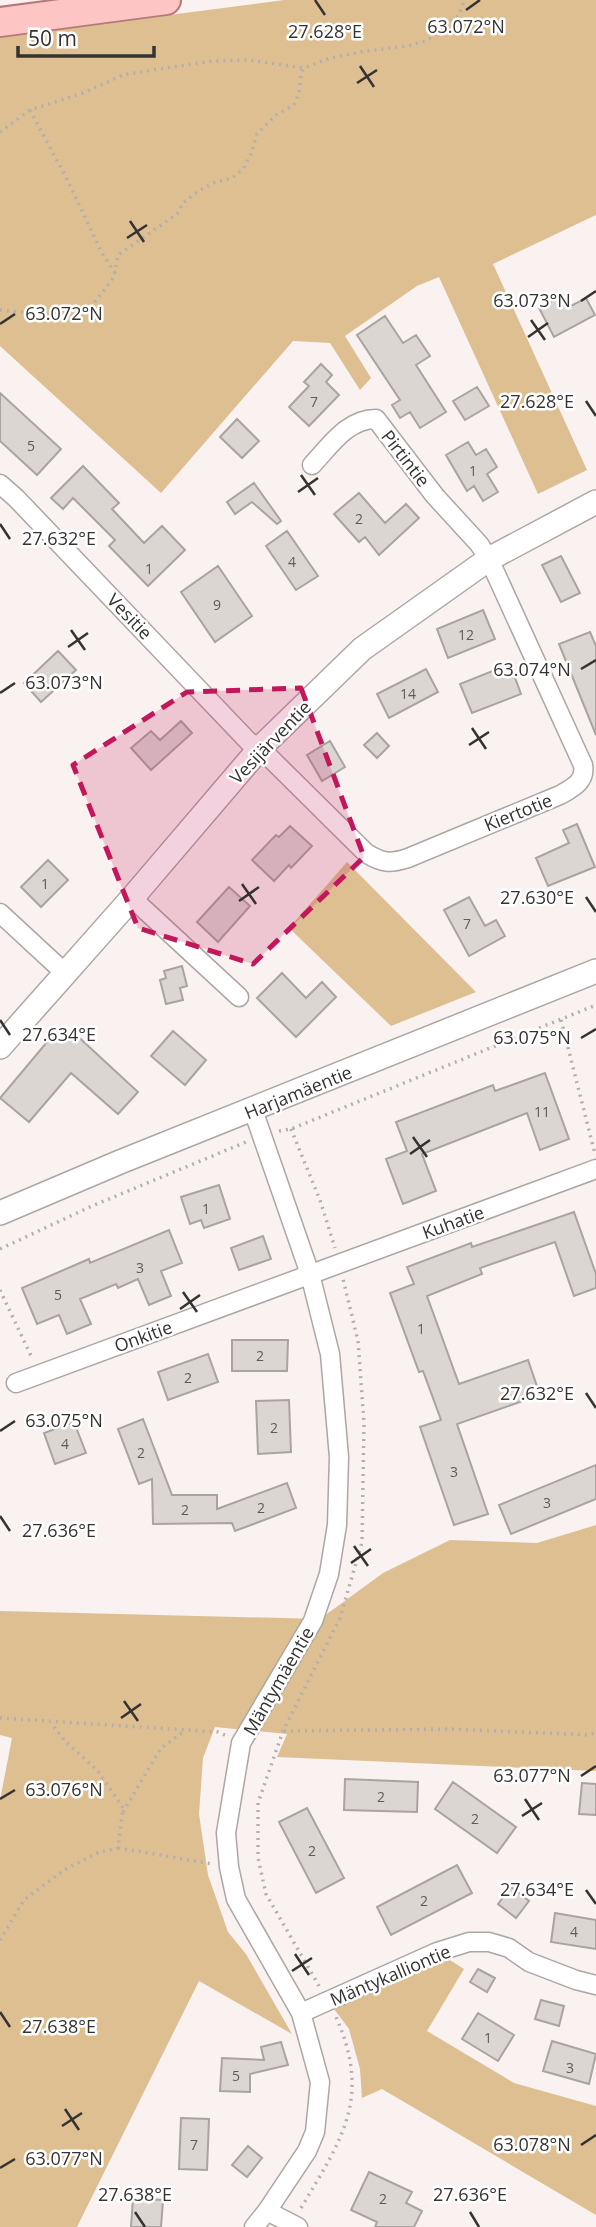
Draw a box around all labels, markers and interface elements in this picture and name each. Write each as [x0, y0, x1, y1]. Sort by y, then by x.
scale bar [18, 14, 154, 58]
text: 63.072°N [427, 14, 505, 38]
text: 27.628°E [288, 19, 362, 43]
text: 50 m [28, 24, 77, 52]
text: 63.073°N [493, 288, 571, 312]
text: 63.072°N [25, 301, 103, 325]
text: 27.628°E [500, 389, 574, 413]
house number: 7 [310, 392, 318, 411]
street label: Pirtintie [376, 425, 436, 491]
house number: 5 [27, 436, 35, 455]
house number: 1 [469, 461, 477, 480]
house number: 2 [355, 509, 363, 528]
text: 27.632°E [22, 526, 96, 550]
house number: 4 [288, 552, 296, 571]
house number: 1 [145, 559, 153, 578]
street label: Vesitie [102, 588, 158, 644]
house number: 9 [213, 595, 221, 614]
house number: 12 [458, 625, 474, 644]
text: 63.074°N [493, 657, 571, 681]
text: 63.073°N [25, 670, 103, 694]
house number: 14 [400, 684, 416, 703]
street label: Vesijärventie [224, 695, 316, 789]
street label: Kiertotie [480, 788, 556, 836]
house number: 1 [41, 874, 49, 893]
text: 27.630°E [500, 885, 574, 909]
house number: 7 [463, 914, 471, 933]
text: 27.634°E [22, 1022, 96, 1046]
text: 63.075°N [493, 1025, 571, 1049]
street label: Harjamäentie [241, 1060, 355, 1124]
house number: 11 [534, 1102, 550, 1121]
house number: 1 [202, 1199, 210, 1218]
street label: Kuhatie [419, 1200, 487, 1244]
house number: 3 [136, 1258, 144, 1277]
house number: 5 [54, 1285, 62, 1304]
street label: Onkitie [111, 1314, 175, 1358]
house number: 1 [417, 1319, 425, 1338]
house number: 2 [256, 1346, 264, 1365]
house number: 2 [184, 1368, 192, 1387]
text: 27.632°E [500, 1381, 574, 1405]
text: 63.075°N [25, 1408, 103, 1432]
house number: 2 [270, 1418, 278, 1437]
house number: 4 [61, 1434, 69, 1453]
house number: 2 [137, 1443, 145, 1462]
house number: 3 [450, 1462, 458, 1481]
house number: 3 [543, 1493, 551, 1512]
house number: 2 [257, 1498, 265, 1517]
house number: 2 [181, 1500, 189, 1519]
text: 27.636°E [22, 1518, 96, 1542]
street label: Mäntymäentie [237, 1622, 319, 1740]
text: 63.077°N [493, 1763, 571, 1787]
text: 63.076°N [25, 1777, 103, 1801]
house number: 2 [377, 1787, 385, 1806]
house number: 2 [471, 1809, 479, 1828]
house number: 2 [308, 1841, 316, 1860]
text: 27.634°E [500, 1877, 574, 1901]
house number: 2 [420, 1891, 428, 1910]
house number: 4 [570, 1922, 578, 1941]
street label: Mäntykalliontie [326, 1939, 454, 2011]
text: 27.638°E [22, 2014, 96, 2038]
house number: 1 [484, 2028, 492, 2047]
house number: 3 [566, 2058, 574, 2077]
house number: 5 [232, 2066, 240, 2085]
text: 63.078°N [493, 2132, 571, 2156]
house number: 7 [190, 2135, 198, 2154]
text: 63.077°N [25, 2146, 103, 2170]
text: 27.638°E [98, 2182, 172, 2206]
text: 27.636°E [433, 2182, 507, 2206]
house number: 2 [379, 2189, 387, 2208]

